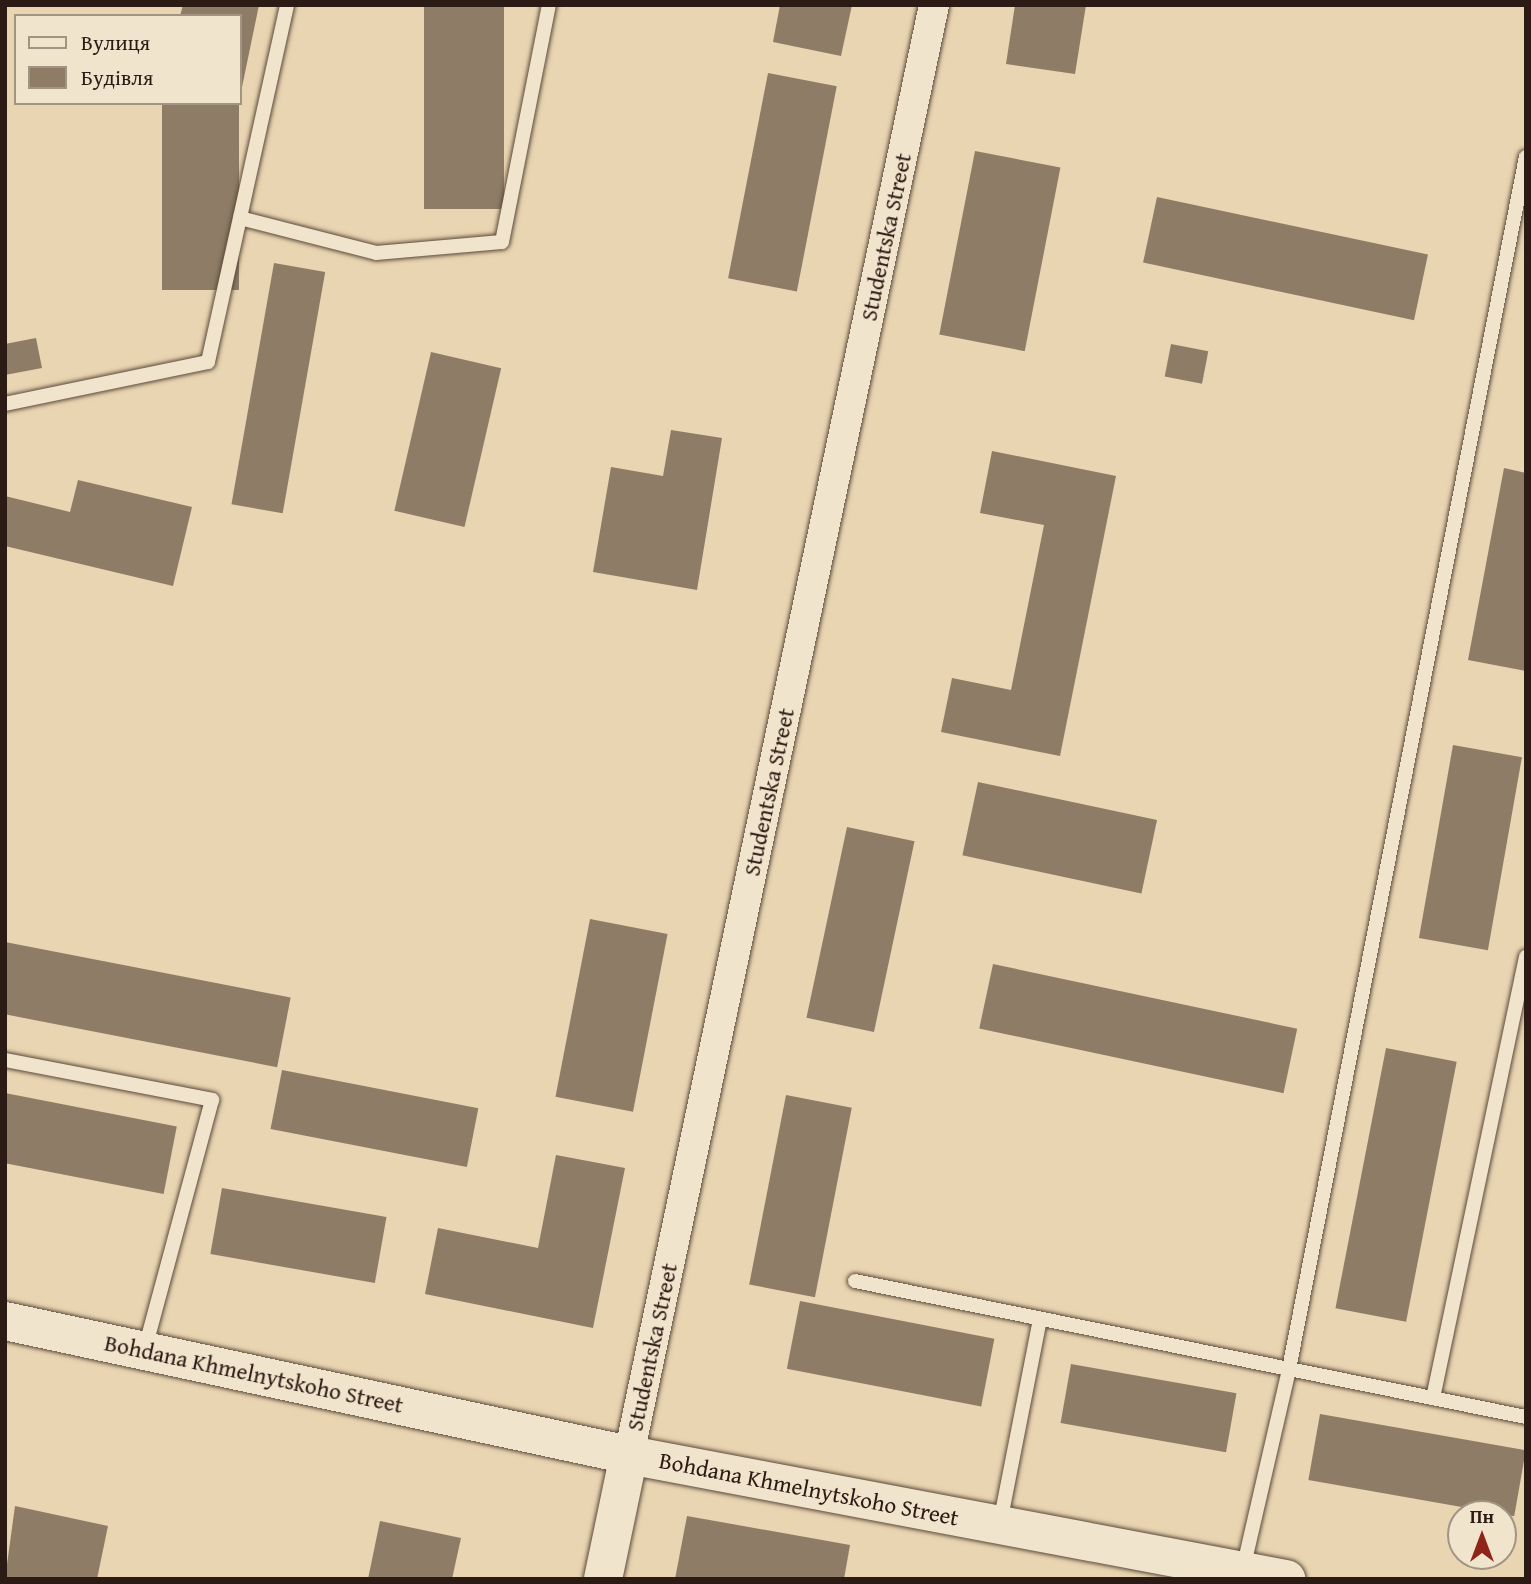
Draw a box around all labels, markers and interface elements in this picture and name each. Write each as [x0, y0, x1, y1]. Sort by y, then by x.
legend [14, 14, 242, 105]
text: Вулиця [81, 27, 150, 58]
text: Будівля [81, 62, 153, 93]
street label: Studentska Street [855, 151, 917, 323]
street label: Studentska Street [738, 706, 800, 878]
street label: Studentska Street [621, 1261, 683, 1433]
street label: Bohdana Khmelnytskoho Street [102, 1329, 406, 1419]
street label: Bohdana Khmelnytskoho Street [657, 1446, 961, 1532]
north arrow [1447, 1500, 1517, 1570]
text: Пн [1470, 1502, 1494, 1530]

